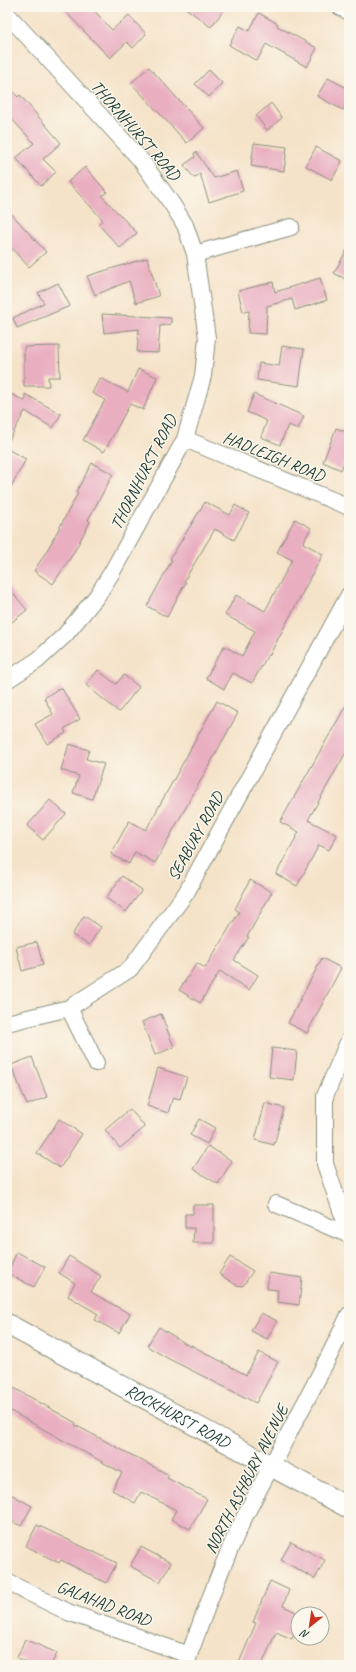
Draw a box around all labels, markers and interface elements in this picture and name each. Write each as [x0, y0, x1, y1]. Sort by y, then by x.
street label: THORNHURST ROAD [86, 76, 186, 186]
street label: THORNHURST ROAD [106, 410, 182, 533]
street label: HADLEIGH ROAD [220, 427, 330, 487]
street label: SEABURY ROAD [163, 786, 229, 884]
street label: ROCKHURST ROAD [122, 1380, 235, 1454]
street label: NORTH ASHBURY AVENUE [200, 1400, 294, 1557]
street label: GALAHAD ROAD [54, 1576, 156, 1632]
north arrow [290, 1606, 330, 1646]
text: N [297, 1626, 311, 1642]

